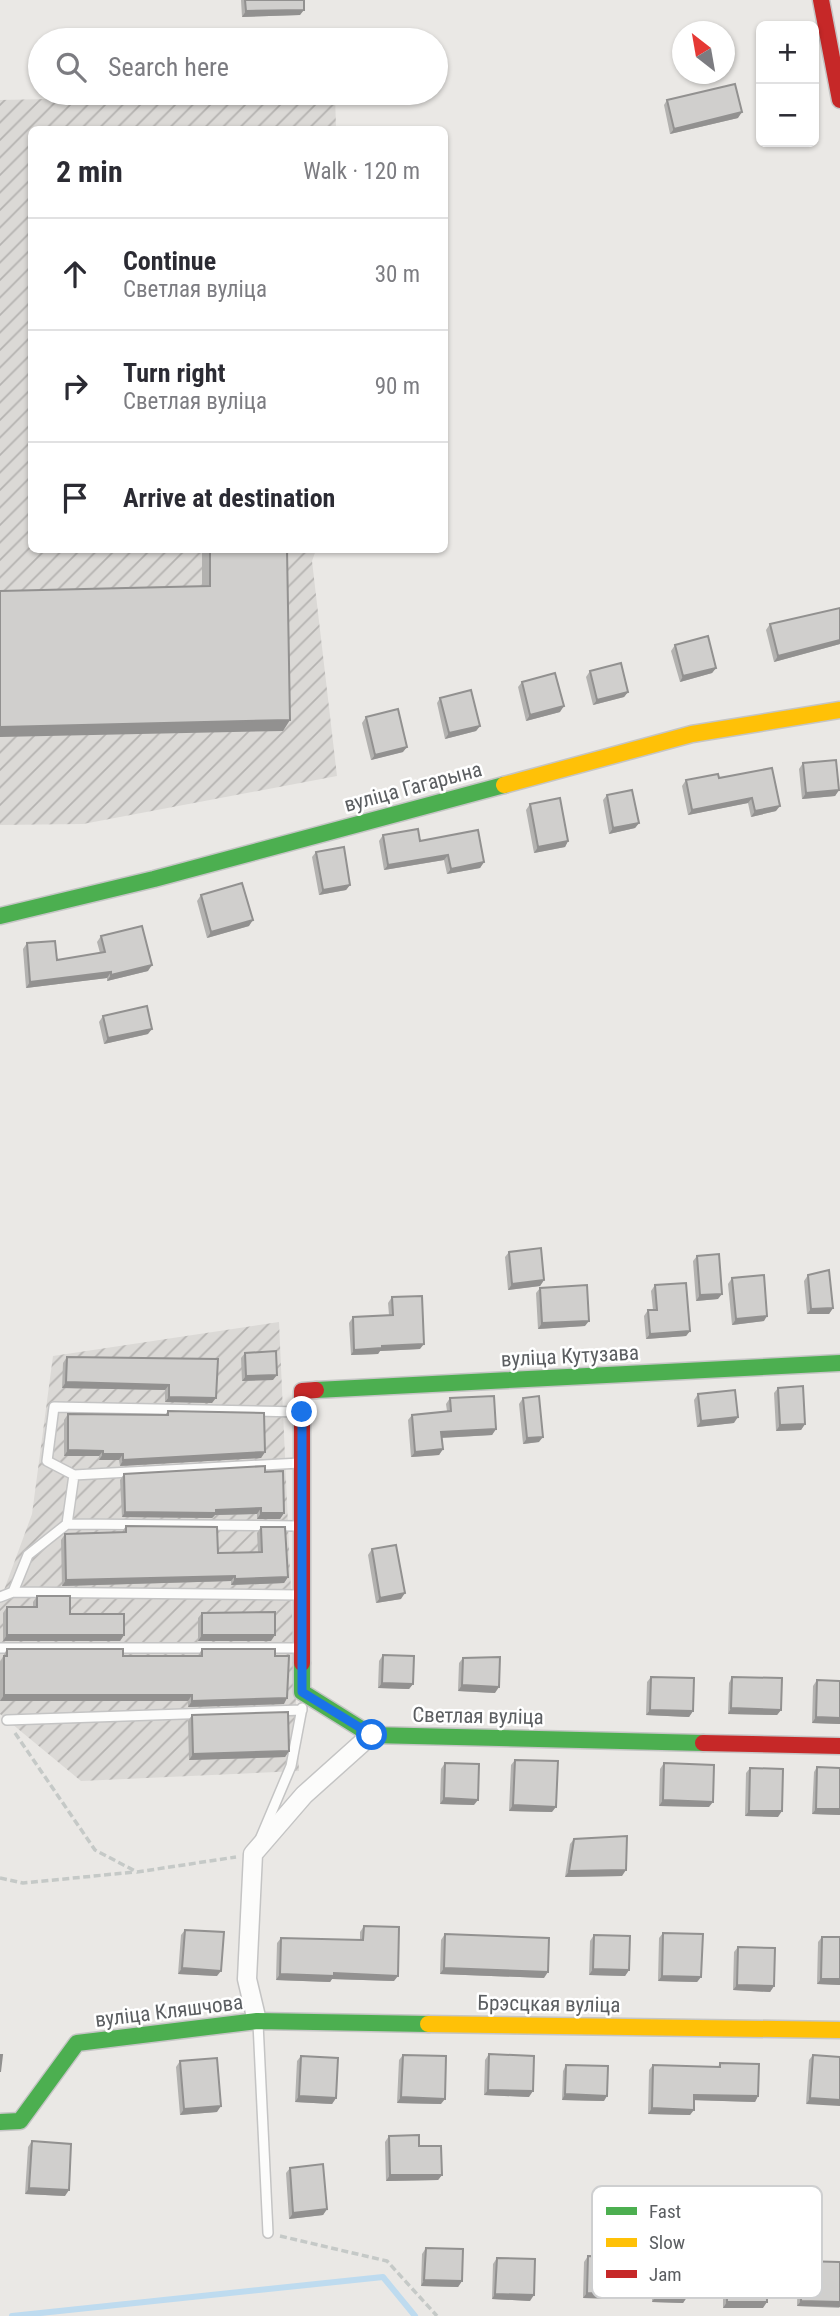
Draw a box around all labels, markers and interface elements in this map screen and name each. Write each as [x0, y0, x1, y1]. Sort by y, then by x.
north arrow [672, 21, 735, 84]
map controls [756, 21, 819, 147]
button: + [756, 21, 819, 84]
search box [28, 28, 448, 105]
icon: search [52, 48, 90, 86]
text: Search here [108, 52, 229, 82]
button: − [756, 84, 819, 147]
text: 2 min [56, 154, 123, 189]
text: Walk · 120 m [303, 158, 420, 185]
text: Continue [123, 246, 216, 276]
icon: ahead [56, 255, 94, 293]
text: 30 m [375, 261, 420, 288]
text: Светлая вуліца [123, 276, 267, 303]
text: Turn right [123, 358, 225, 388]
icon: right [56, 367, 94, 405]
text: 90 m [375, 373, 420, 400]
text: Светлая вуліца [123, 388, 267, 415]
icon: arrive [56, 479, 94, 517]
text: Arrive at destination [123, 483, 335, 513]
street label: вуліца Гагарына [342, 757, 484, 817]
street label: вуліца Кутузава [500, 1340, 640, 1372]
route end [286, 1396, 317, 1427]
street label: Светлая вуліца [412, 1703, 544, 1729]
route start [356, 1719, 387, 1750]
street label: вуліца Кляшчова [94, 1990, 244, 2032]
street label: Брэсцкая вуліца [477, 1991, 621, 2017]
legend [592, 2186, 822, 2298]
text: Fast [649, 2200, 681, 2223]
text: Slow [649, 2231, 685, 2254]
text: Jam [649, 2263, 682, 2286]

